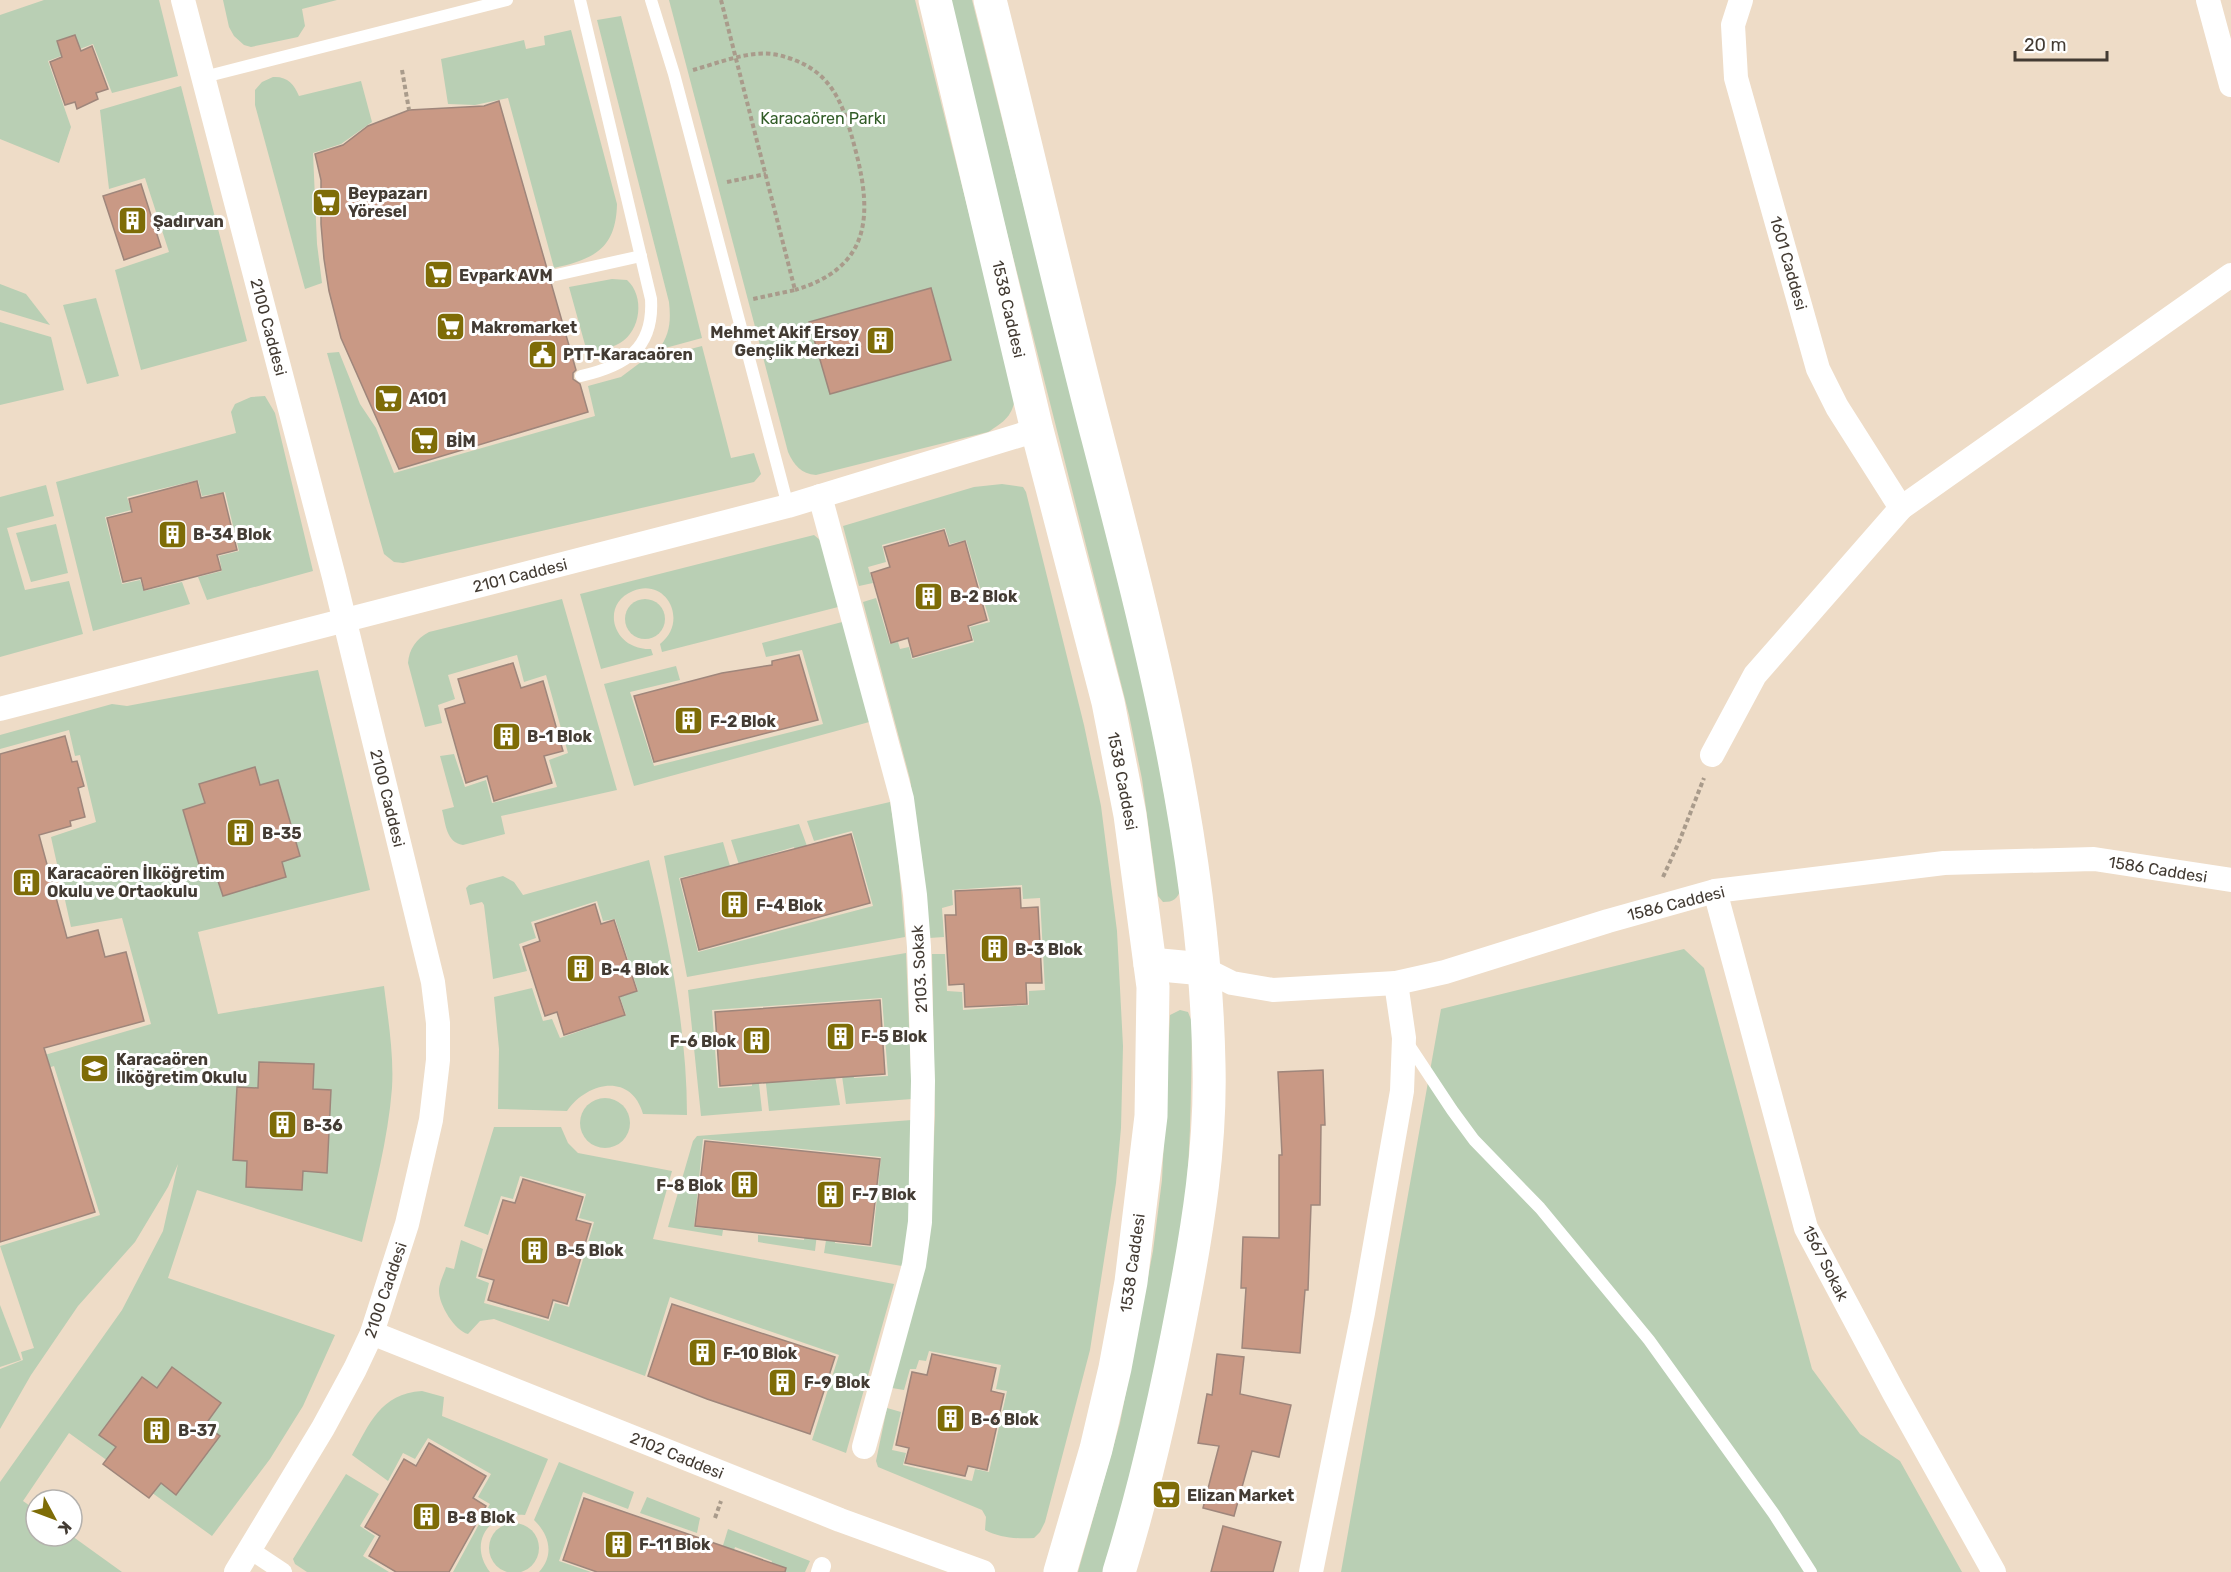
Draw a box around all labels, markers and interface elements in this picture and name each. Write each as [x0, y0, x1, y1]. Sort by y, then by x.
scale bar [2015, 24, 2106, 62]
text: 20 m [2024, 34, 2066, 56]
park label: Karacaören Parkı [760, 109, 886, 128]
place label: Beypazarı Yöresel [348, 184, 428, 221]
supermarket icon: Beypazarı Yöresel [311, 186, 343, 218]
building icon: Şadırvan [116, 205, 148, 237]
place label: Şadırvan [153, 212, 224, 231]
street label: 1601 Caddesi [1766, 214, 1811, 312]
street label: 1538 Caddesi [988, 258, 1029, 360]
supermarket icon: Evpark AVM [422, 259, 454, 291]
place label: Evpark AVM [459, 266, 553, 285]
street label: 2100 Caddesi [246, 276, 291, 378]
supermarket icon: Makromarket [434, 311, 466, 343]
place label: Makromarket [471, 318, 578, 337]
place label: Mehmet Akif Ersoy Gençlik Merkezi [710, 323, 859, 360]
building icon: Mehmet Akif Ersoy Gençlik Merkezi [864, 325, 896, 357]
public building icon: PTT-Karacaören [526, 338, 558, 370]
place label: PTT-Karacaören [563, 345, 693, 364]
supermarket icon: A101 [372, 382, 404, 414]
place label: A101 [409, 389, 447, 408]
supermarket icon: BİM [409, 425, 441, 457]
place label: BİM [446, 432, 476, 451]
building icon: B-34 Blok [156, 518, 188, 550]
place label: B-34 Blok [193, 525, 272, 544]
street label: 2101 Caddesi [471, 555, 569, 596]
building icon: B-2 Blok [913, 580, 945, 612]
place label: B-2 Blok [950, 587, 1018, 606]
building icon: F-2 Blok [673, 705, 705, 737]
place label: F-2 Blok [710, 712, 776, 731]
building icon: B-1 Blok [490, 720, 522, 752]
place label: B-1 Blok [527, 727, 592, 746]
street label: 1538 Caddesi [1104, 730, 1141, 832]
street label: 2100 Caddesi [366, 747, 409, 849]
building icon: B-35 [225, 817, 257, 849]
place label: B-35 [262, 824, 302, 843]
street label: 1586 Caddesi [2107, 852, 2209, 887]
place label: Karacaören İlköğretim Okulu ve Ortaokulu [47, 864, 225, 901]
building icon: Karacaören İlköğretim Okulu ve Ortaokulu [10, 866, 42, 898]
street label: 1586 Caddesi [1625, 882, 1727, 925]
building icon: F-4 Blok [719, 889, 751, 921]
place label: F-4 Blok [756, 896, 823, 915]
street label: 2103. Sokak [908, 924, 931, 1014]
building icon: B-3 Blok [978, 933, 1010, 965]
place label: B-3 Blok [1015, 940, 1083, 959]
building icon: B-4 Blok [564, 953, 596, 985]
place label: B-4 Blok [601, 960, 670, 979]
building icon: F-5 Blok [824, 1020, 856, 1052]
building icon: F-6 Blok [741, 1025, 773, 1057]
place label: F-5 Blok [861, 1027, 928, 1046]
place label: F-6 Blok [670, 1032, 737, 1051]
place label: Karacaören İlköğretim Okulu [116, 1050, 247, 1087]
school or university icon: Karacaören İlköğretim Okulu [79, 1052, 111, 1084]
building icon: B-36 [266, 1109, 298, 1141]
place label: B-36 [303, 1116, 343, 1135]
building icon: F-8 Blok [728, 1169, 760, 1201]
place label: F-8 Blok [656, 1176, 724, 1195]
building icon: F-7 Blok [815, 1178, 847, 1210]
place label: F-7 Blok [852, 1185, 917, 1204]
street label: 1538 Caddesi [1116, 1212, 1149, 1314]
street label: 1567 Sokak [1798, 1222, 1853, 1305]
building icon: B-5 Blok [519, 1234, 551, 1266]
street label: 2100 Caddesi [360, 1240, 411, 1341]
place label: B-5 Blok [556, 1241, 624, 1260]
building icon: F-10 Blok [686, 1337, 718, 1369]
place label: F-10 Blok [723, 1344, 798, 1363]
building icon: F-9 Blok [767, 1366, 799, 1398]
place label: F-9 Blok [804, 1373, 871, 1392]
building icon: B-6 Blok [934, 1403, 966, 1435]
place label: B-6 Blok [971, 1410, 1039, 1429]
building icon: B-37 [141, 1414, 173, 1446]
place label: B-37 [178, 1421, 216, 1440]
street label: 2102 Caddesi [627, 1428, 726, 1483]
supermarket icon: Elizan Market [1150, 1479, 1182, 1511]
place label: Elizan Market [1187, 1486, 1295, 1505]
north arrow [24, 1488, 84, 1548]
building icon: B-8 Blok [410, 1501, 442, 1533]
place label: B-8 Blok [447, 1508, 516, 1527]
text: K [54, 1517, 76, 1538]
building icon: F-11 Blok [602, 1528, 634, 1560]
place label: F-11 Blok [639, 1535, 711, 1554]

